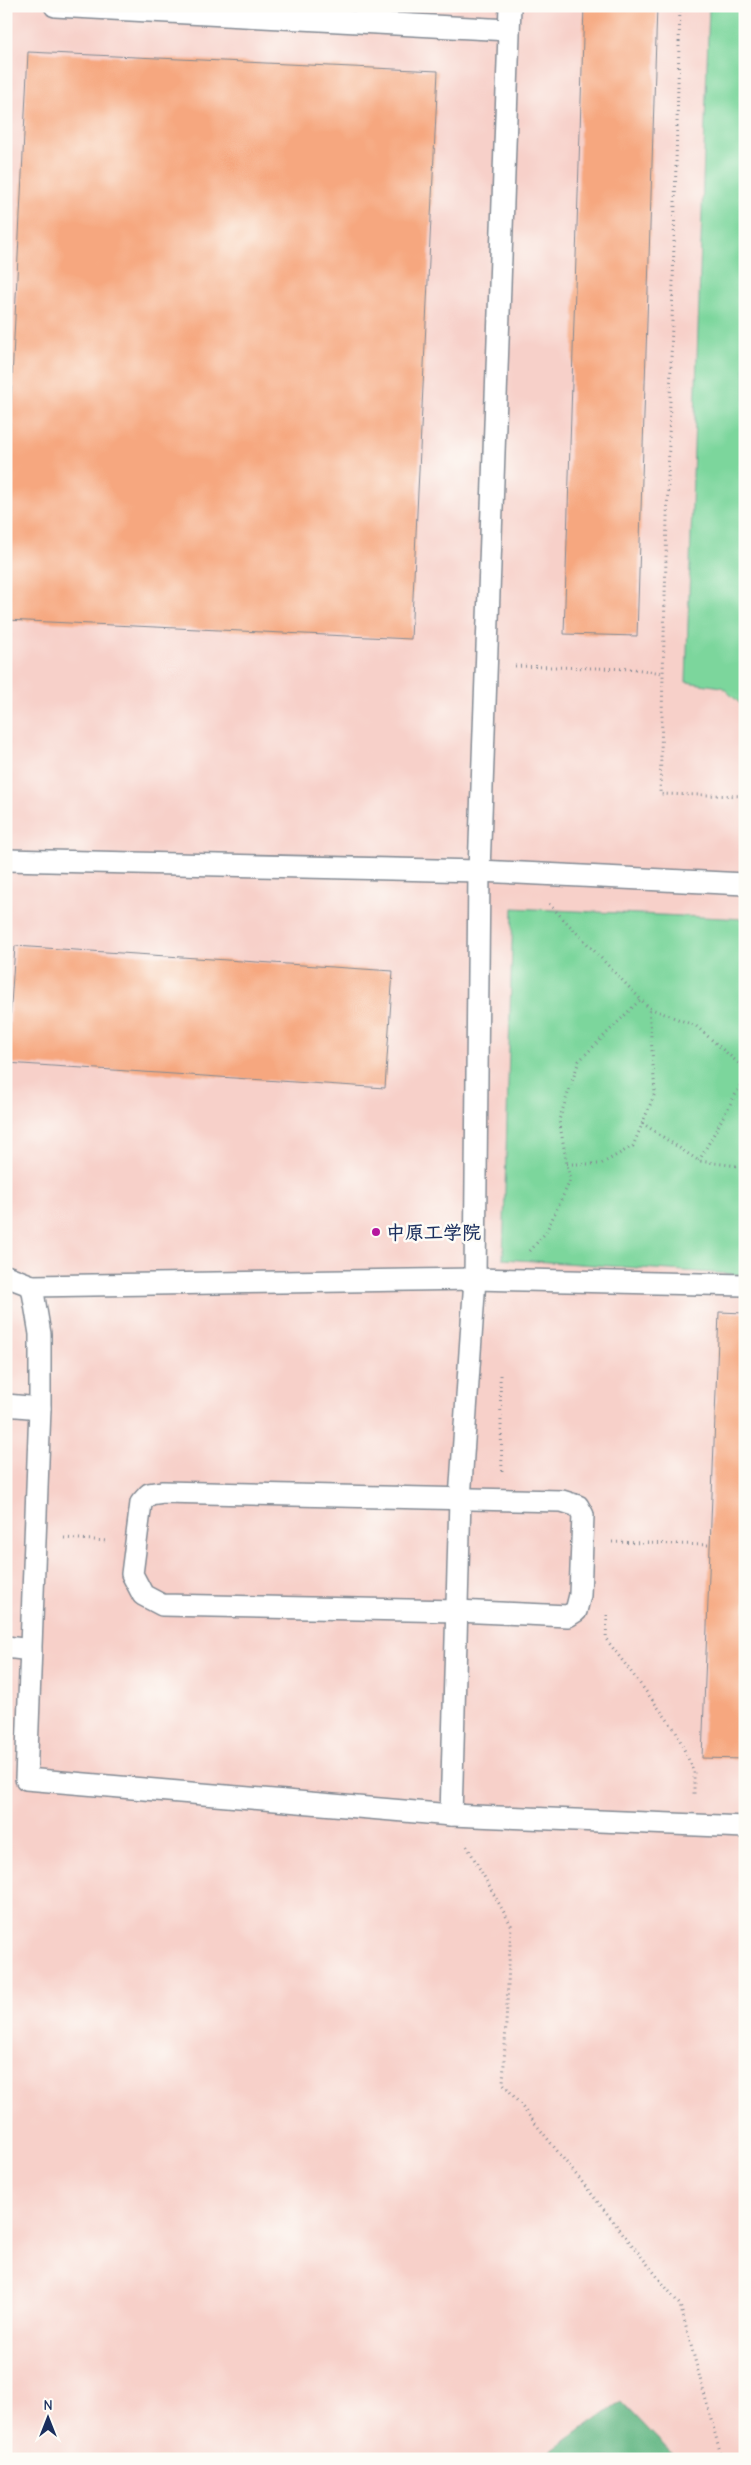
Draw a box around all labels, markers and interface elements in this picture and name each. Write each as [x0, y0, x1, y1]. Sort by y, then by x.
place label: 中原工学院 [386, 1222, 481, 1244]
marker: 中原工学院 [370, 1226, 382, 1238]
north arrow [22, 2392, 72, 2442]
text: N [43, 2397, 53, 2414]

